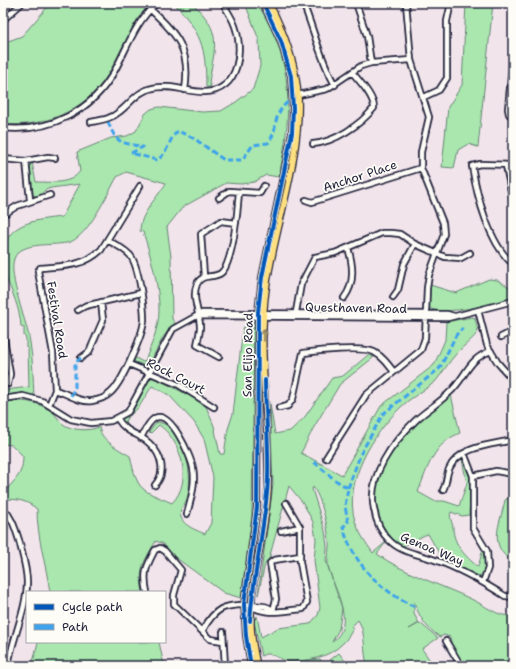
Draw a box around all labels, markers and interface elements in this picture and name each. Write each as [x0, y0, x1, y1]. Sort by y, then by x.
street label: Anchor Place [321, 156, 399, 195]
street label: Festival Road [43, 280, 71, 360]
street label: Questhaven Road [305, 299, 407, 317]
street label: San Elijo Road [239, 312, 257, 397]
one-way arrow [260, 329, 268, 342]
street label: Rock Court [144, 354, 208, 398]
street label: Genoa Way [398, 529, 466, 569]
legend [26, 591, 166, 643]
text: Cycle path [62, 599, 123, 615]
text: Path [62, 619, 88, 635]

